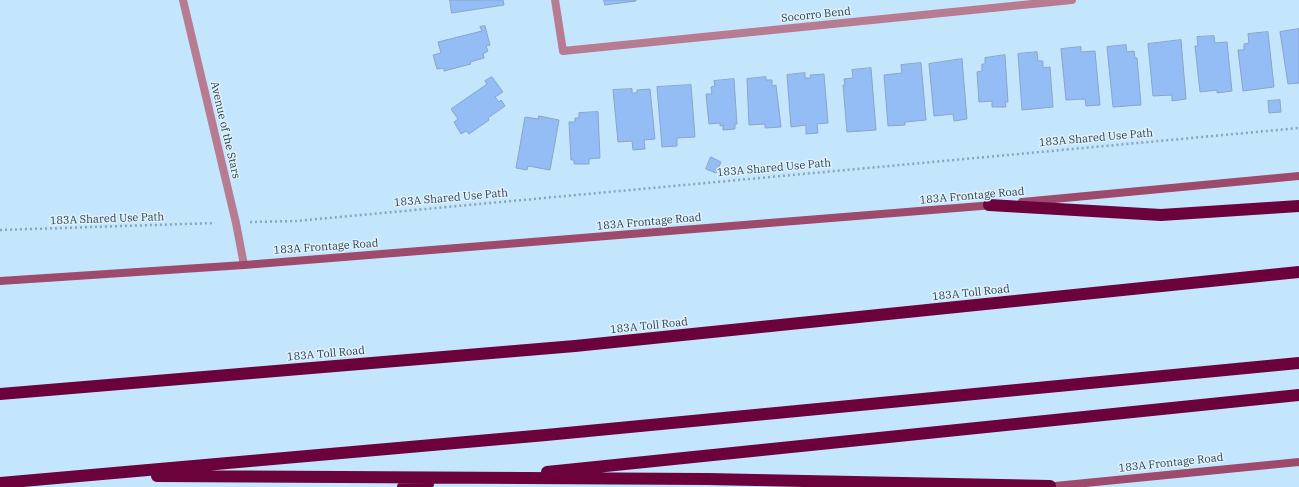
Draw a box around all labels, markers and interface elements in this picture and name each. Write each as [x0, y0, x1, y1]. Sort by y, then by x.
street label: Socorro Bend [780, 5, 852, 25]
street label: Avenue of the Stars [207, 80, 243, 180]
street label: 183A Shared Use Path [1038, 126, 1154, 150]
street label: 183A Shared Use Path [716, 156, 832, 180]
street label: 183A Frontage Road [919, 185, 1025, 207]
street label: 183A Shared Use Path [393, 186, 509, 210]
street label: 183A Shared Use Path [50, 210, 164, 228]
street label: 183A Frontage Road [596, 211, 702, 233]
street label: 183A Frontage Road [273, 237, 379, 257]
street label: 183A Toll Road [931, 282, 1011, 304]
street label: 183A Toll Road [609, 315, 689, 337]
street label: 183A Toll Road [286, 344, 366, 364]
street label: 183A Frontage Road [1118, 451, 1224, 475]

